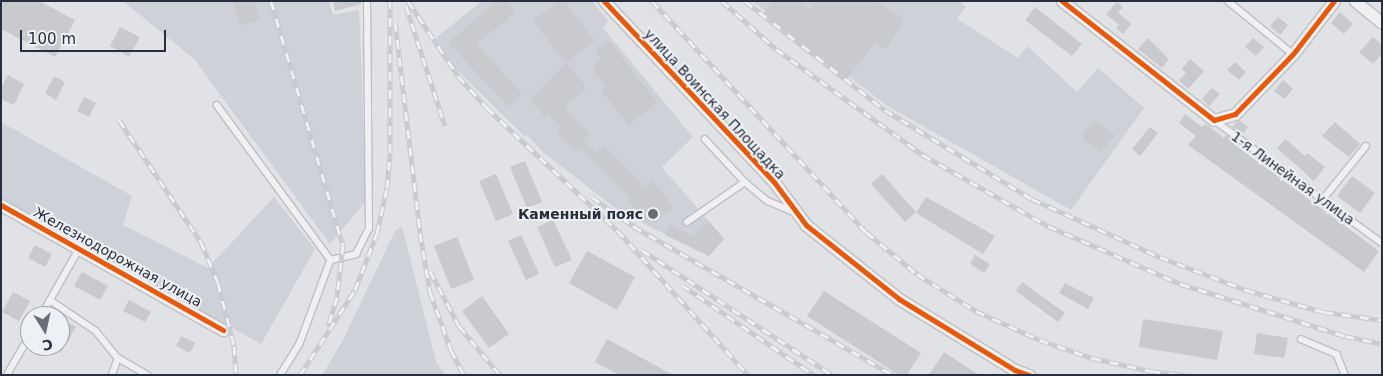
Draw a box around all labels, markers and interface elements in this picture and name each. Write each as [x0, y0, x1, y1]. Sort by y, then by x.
scale bar [22, 20, 169, 52]
street label: улица Воинская Площадка [641, 25, 789, 183]
text: 100 m [28, 30, 76, 48]
street label: 1-я Линейная улица [1228, 128, 1358, 228]
street label: Железнодорожная улица [31, 204, 205, 310]
place label: Каменный пояс [518, 206, 643, 222]
marker: Каменный пояс [647, 208, 659, 220]
north arrow [20, 306, 70, 356]
text: С [41, 336, 54, 354]

